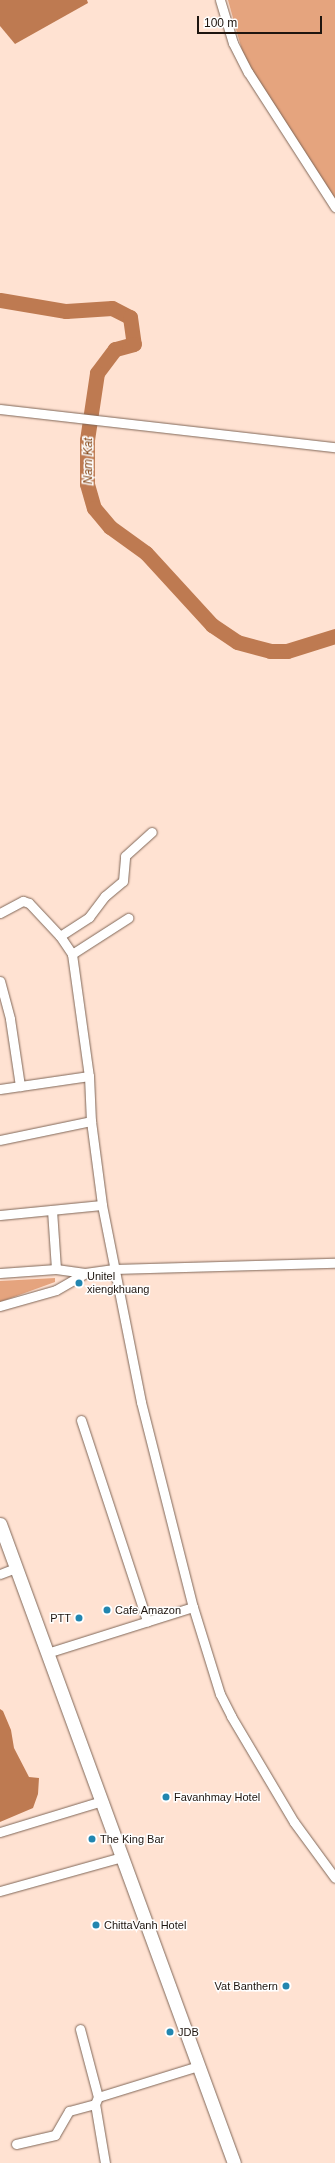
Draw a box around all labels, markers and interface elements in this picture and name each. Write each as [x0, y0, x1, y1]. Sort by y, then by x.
scale bar [199, 8, 324, 34]
text: 100 m [204, 16, 237, 30]
water label: Nam Kat [82, 438, 96, 484]
place label: Unitel xiengkhuang [87, 1270, 149, 1296]
marker: Unitel xiengkhuang [74, 1278, 84, 1288]
place label: Cafe Amazon [115, 1603, 182, 1617]
marker: Cafe Amazon [102, 1605, 112, 1615]
place label: PTT [50, 1611, 71, 1625]
marker: PTT [74, 1613, 84, 1623]
place label: Favanhmay Hotel [174, 1790, 260, 1804]
marker: Favanhmay Hotel [161, 1792, 171, 1802]
place label: The King Bar [100, 1832, 164, 1846]
marker: The King Bar [87, 1834, 97, 1844]
place label: ChittaVanh Hotel [104, 1918, 186, 1932]
marker: ChittaVanh Hotel [91, 1920, 101, 1930]
place label: Vat Banthern [215, 1979, 278, 1993]
marker: Vat Banthern [281, 1981, 291, 1991]
place label: JDB [178, 2025, 199, 2039]
marker: JDB [165, 2027, 175, 2037]

